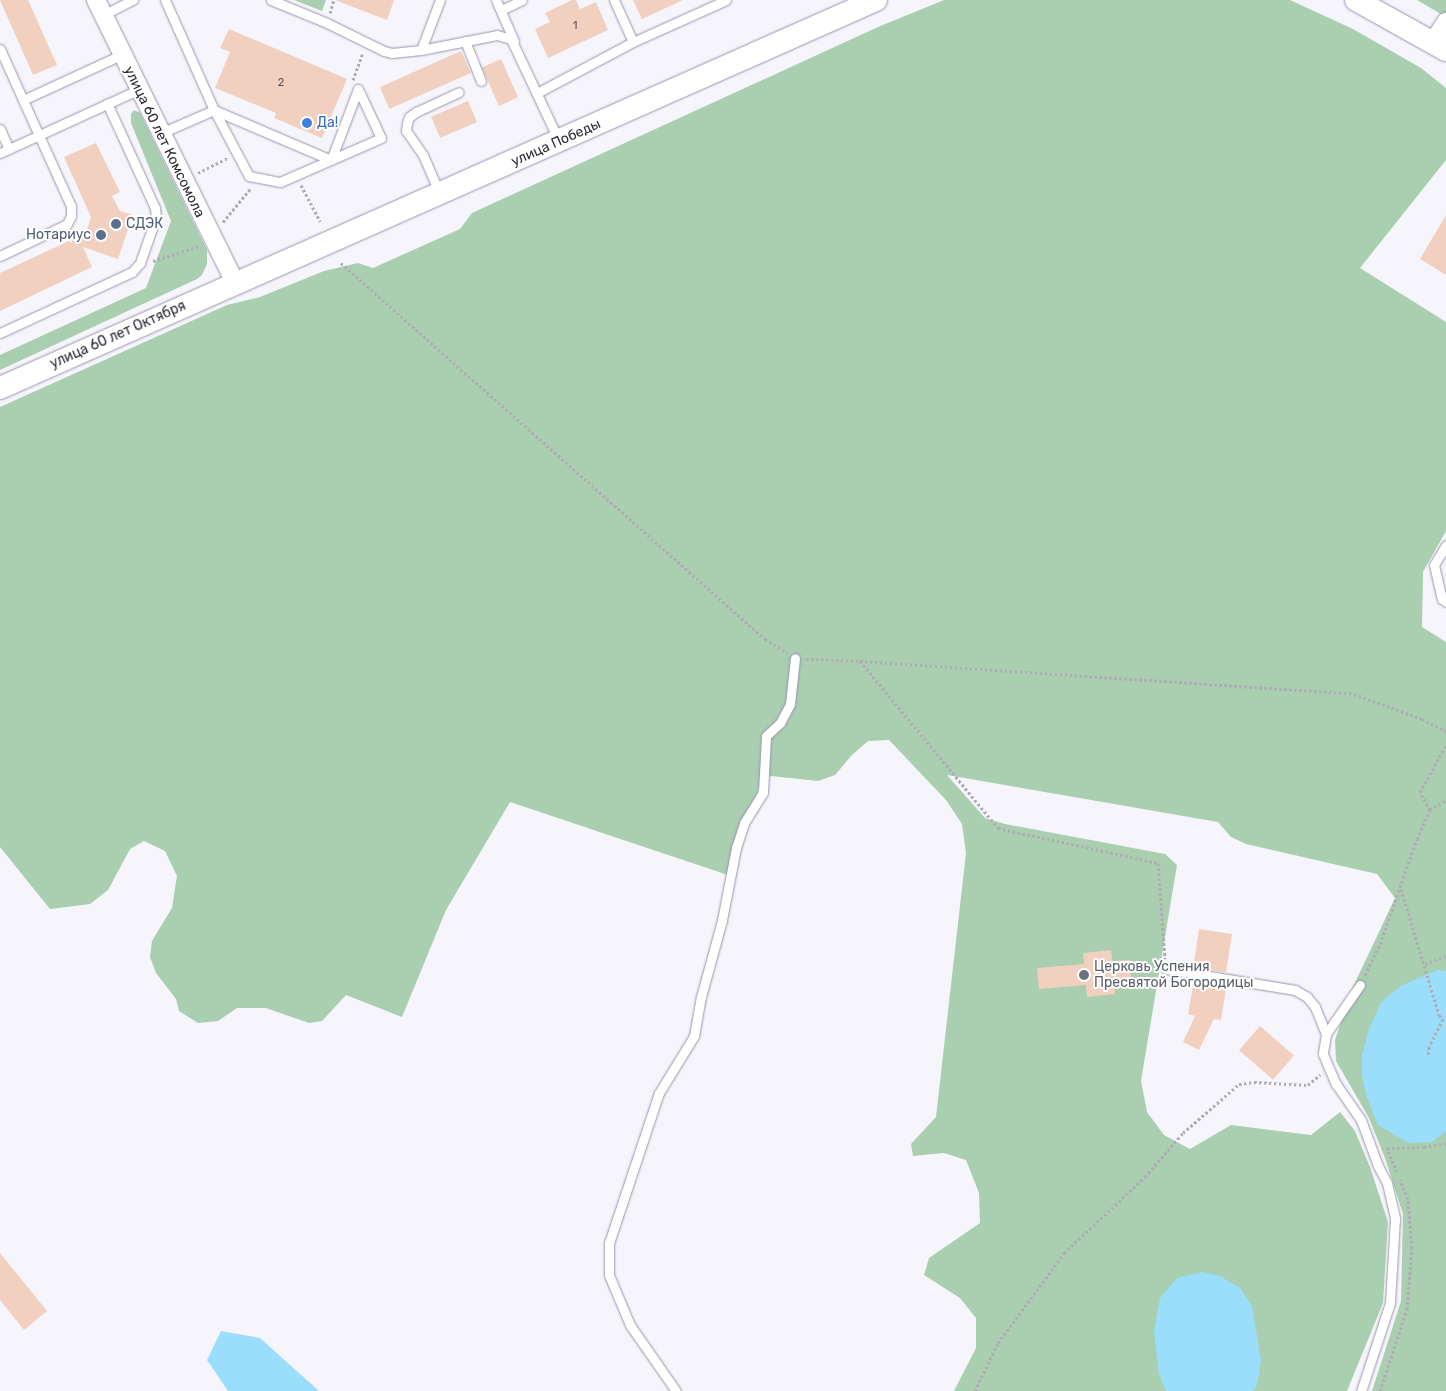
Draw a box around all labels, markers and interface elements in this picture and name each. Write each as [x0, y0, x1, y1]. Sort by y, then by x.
house number: 1 [573, 19, 577, 33]
street label: улица 60 лет Комсомола [120, 64, 208, 220]
house number: 2 [278, 76, 284, 90]
place label: Да! [317, 115, 338, 131]
street label: улица Победы [509, 116, 603, 170]
marker: Да! [301, 117, 313, 129]
place label: СДЭК [126, 216, 163, 232]
marker: СДЭК [110, 218, 122, 230]
place label: Нотариус [26, 227, 91, 243]
marker: Нотариус [95, 229, 107, 241]
street label: улица 60 лет Октября [47, 297, 189, 373]
place label: Церковь Успения Пресвятой Богородицы [1094, 959, 1253, 992]
marker: Церковь Успения Пресвятой Богородицы [1078, 969, 1090, 981]

